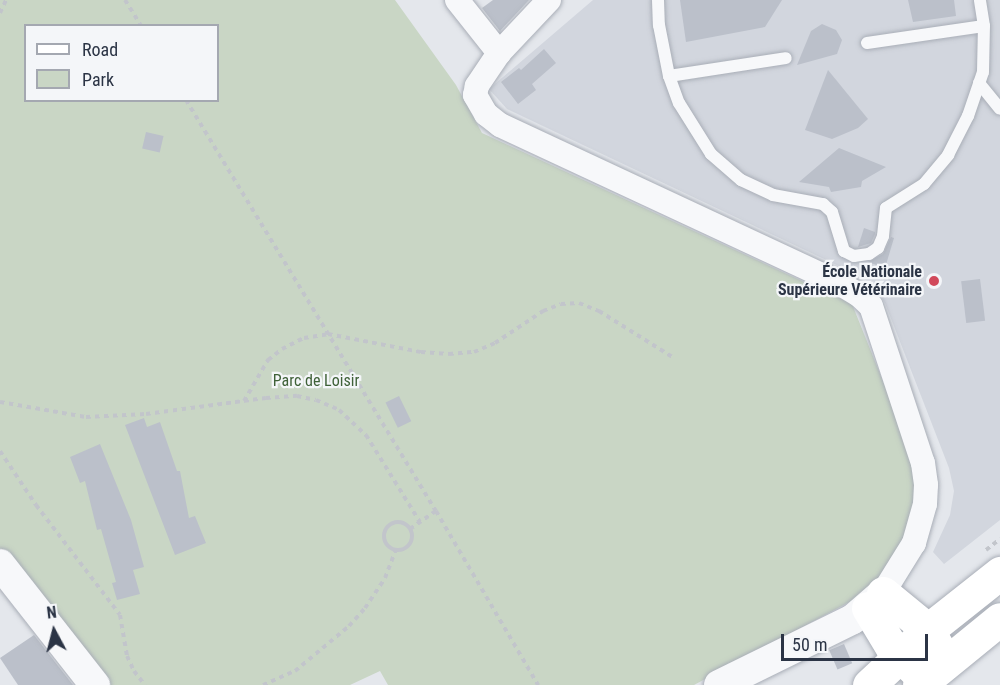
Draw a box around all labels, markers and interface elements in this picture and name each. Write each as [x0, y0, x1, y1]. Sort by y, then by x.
legend [24, 24, 219, 102]
text: Road [82, 39, 118, 60]
text: Park [82, 69, 114, 90]
place label: École Nationale Supérieure Vétérinaire [778, 262, 922, 300]
marker: École Nationale Supérieure Vétérinaire [927, 274, 941, 288]
park label: Parc de Loisir [273, 371, 359, 391]
north arrow [24, 601, 84, 661]
text: N [46, 603, 58, 623]
scale bar [784, 622, 931, 660]
text: 50 m [792, 634, 827, 655]

